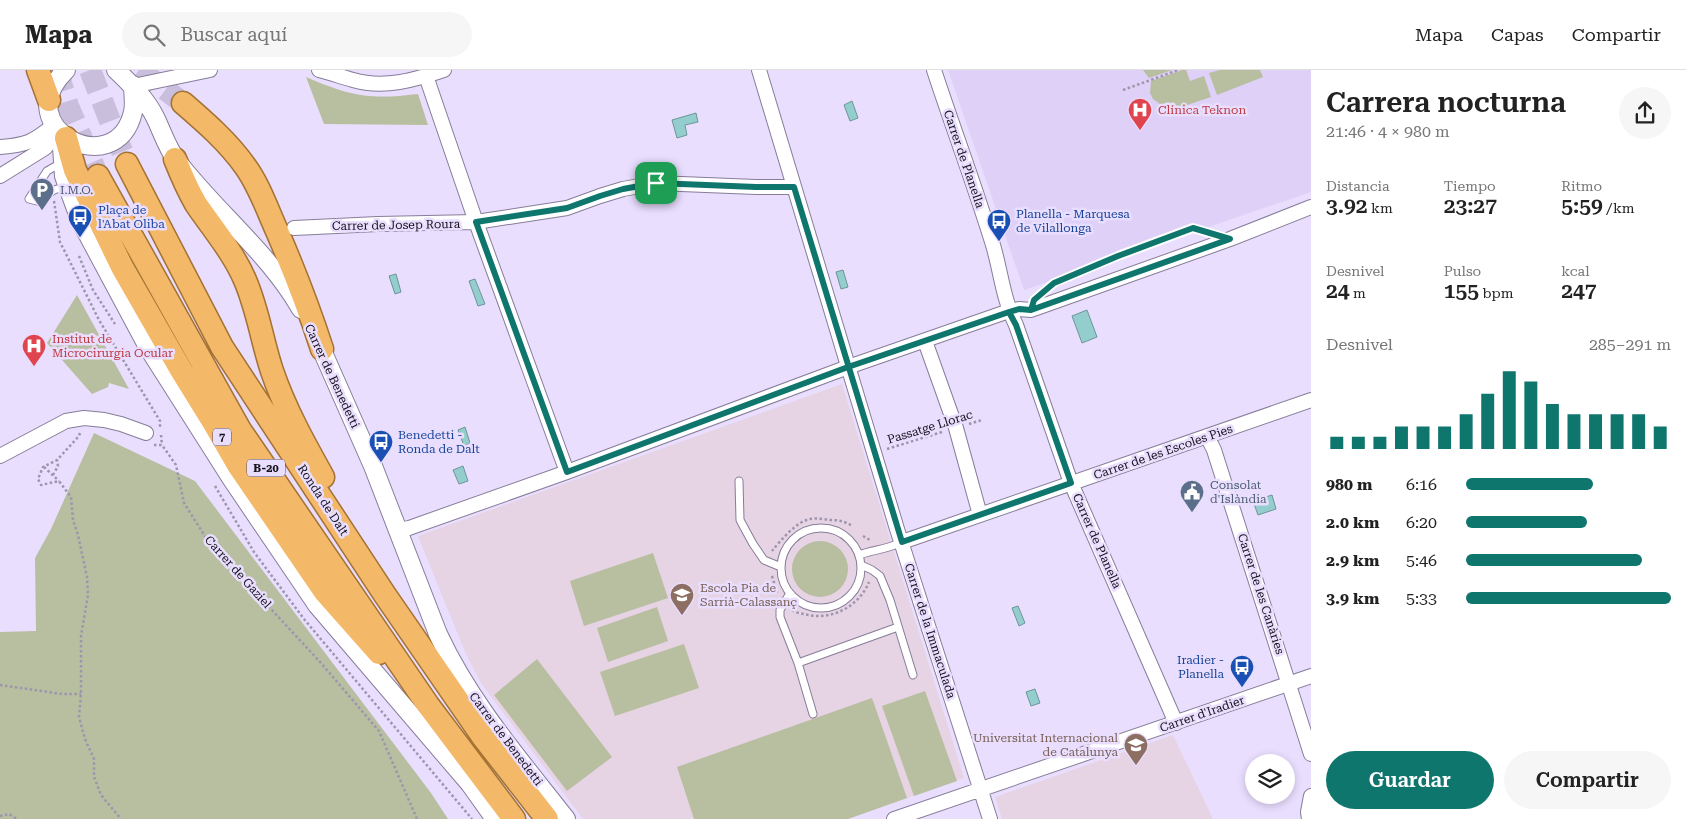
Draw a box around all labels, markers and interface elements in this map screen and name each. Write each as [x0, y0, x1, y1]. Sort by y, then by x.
search box [122, 12, 472, 57]
text: Mapa [25, 21, 92, 49]
icon: search [140, 21, 168, 49]
text: Buscar aquí [180, 23, 287, 46]
text: Mapa [1415, 24, 1463, 45]
text: Capas [1491, 24, 1544, 45]
text: Compartir [1572, 24, 1661, 45]
text: Carrera nocturna [1326, 86, 1566, 119]
button: share [1619, 87, 1671, 139]
hospital icon: Clínica Teknon [1127, 97, 1153, 131]
place label: Clínica Teknon [1158, 103, 1246, 117]
street label: Carrer de Planella [941, 108, 987, 210]
text: 21:46 · 4 × 980 m [1326, 122, 1450, 141]
pin [635, 162, 677, 204]
icon: arrive [642, 169, 670, 197]
parking icon: I.M.O. [29, 177, 55, 211]
text: Distancia [1326, 178, 1390, 194]
text: Tiempo [1444, 178, 1496, 194]
text: Ritmo [1561, 178, 1602, 194]
place label: I.M.O. [60, 183, 93, 197]
text: 3.92 [1326, 194, 1367, 218]
text: 23:27 [1444, 194, 1497, 218]
text: 5:59 [1561, 194, 1603, 218]
text: km [1367, 200, 1393, 216]
text: /km [1603, 200, 1635, 216]
place label: Plaça de l'Abat Oliba [98, 203, 165, 231]
bus stop icon: Plaça de l'Abat Oliba [67, 204, 93, 238]
place label: Planella - Marquesa de Vilallonga [1016, 207, 1130, 235]
bus stop icon: Planella - Marquesa de Vilallonga [986, 208, 1012, 242]
street label: Carrer de Josep Roura [332, 217, 461, 233]
text: Desnivel [1326, 263, 1384, 279]
text: Pulso [1444, 263, 1481, 279]
text: kcal [1561, 263, 1590, 279]
text: 24 [1326, 279, 1350, 303]
text: 155 [1444, 279, 1479, 303]
text: 247 [1561, 279, 1597, 303]
text: m [1350, 285, 1366, 301]
text: bpm [1479, 285, 1513, 301]
street label: Carrer de Benedetti [302, 322, 362, 430]
place label: Institut de Microcirurgia Ocular [52, 332, 173, 360]
hospital icon: Institut de Microcirurgia Ocular [21, 333, 47, 367]
text: Desnivel [1326, 335, 1393, 354]
text: 285–291 m [1589, 335, 1671, 354]
street label: Passatge Llorac [886, 407, 975, 447]
street label: Carrer de les Escoles Pies [1092, 421, 1235, 482]
road number: 7 [213, 428, 231, 446]
place label: Benedetti - Ronda de Dalt [398, 428, 480, 456]
bus stop icon: Benedetti - Ronda de Dalt [368, 429, 394, 463]
road number: B-20 [247, 459, 285, 476]
street label: Ronda de Dalt [295, 462, 351, 539]
text: 980 m [1326, 475, 1372, 494]
text: 6:16 [1406, 475, 1437, 494]
place label: Consolat d'Islàndia [1210, 478, 1267, 506]
public building icon: Consolat d'Islàndia [1179, 479, 1205, 513]
street label: Carrer de Planella [1070, 491, 1124, 591]
text: 2.0 km [1326, 513, 1379, 532]
text: 6:20 [1406, 513, 1437, 532]
street label: Carrer de les Canàries [1235, 532, 1287, 656]
street label: Carrer de Gaziel [202, 533, 274, 611]
text: 2.9 km [1326, 551, 1379, 570]
text: 5:46 [1406, 551, 1437, 570]
street label: Carrer de la Immaculada [902, 562, 959, 701]
place label: Escola Pia de Sarrià-Calassanç [700, 581, 797, 609]
school or university icon: Escola Pia de Sarrià-Calassanç [669, 582, 695, 616]
text: 3.9 km [1326, 589, 1379, 608]
text: 5:33 [1406, 589, 1437, 608]
place label: Iradier - Planella [1177, 653, 1224, 681]
bus stop icon: Iradier - Planella [1229, 654, 1255, 688]
street label: Carrer de Benedetti [466, 690, 546, 788]
street label: Carrer d'Iradier [1158, 693, 1246, 735]
place label: Universitat Internacional de Catalunya [973, 731, 1118, 759]
school or university icon: Universitat Internacional de Catalunya [1123, 732, 1149, 766]
button: Guardar [1326, 751, 1494, 809]
button: Compartir [1504, 751, 1671, 809]
map controls [1245, 754, 1295, 804]
button: layers [1245, 754, 1295, 804]

